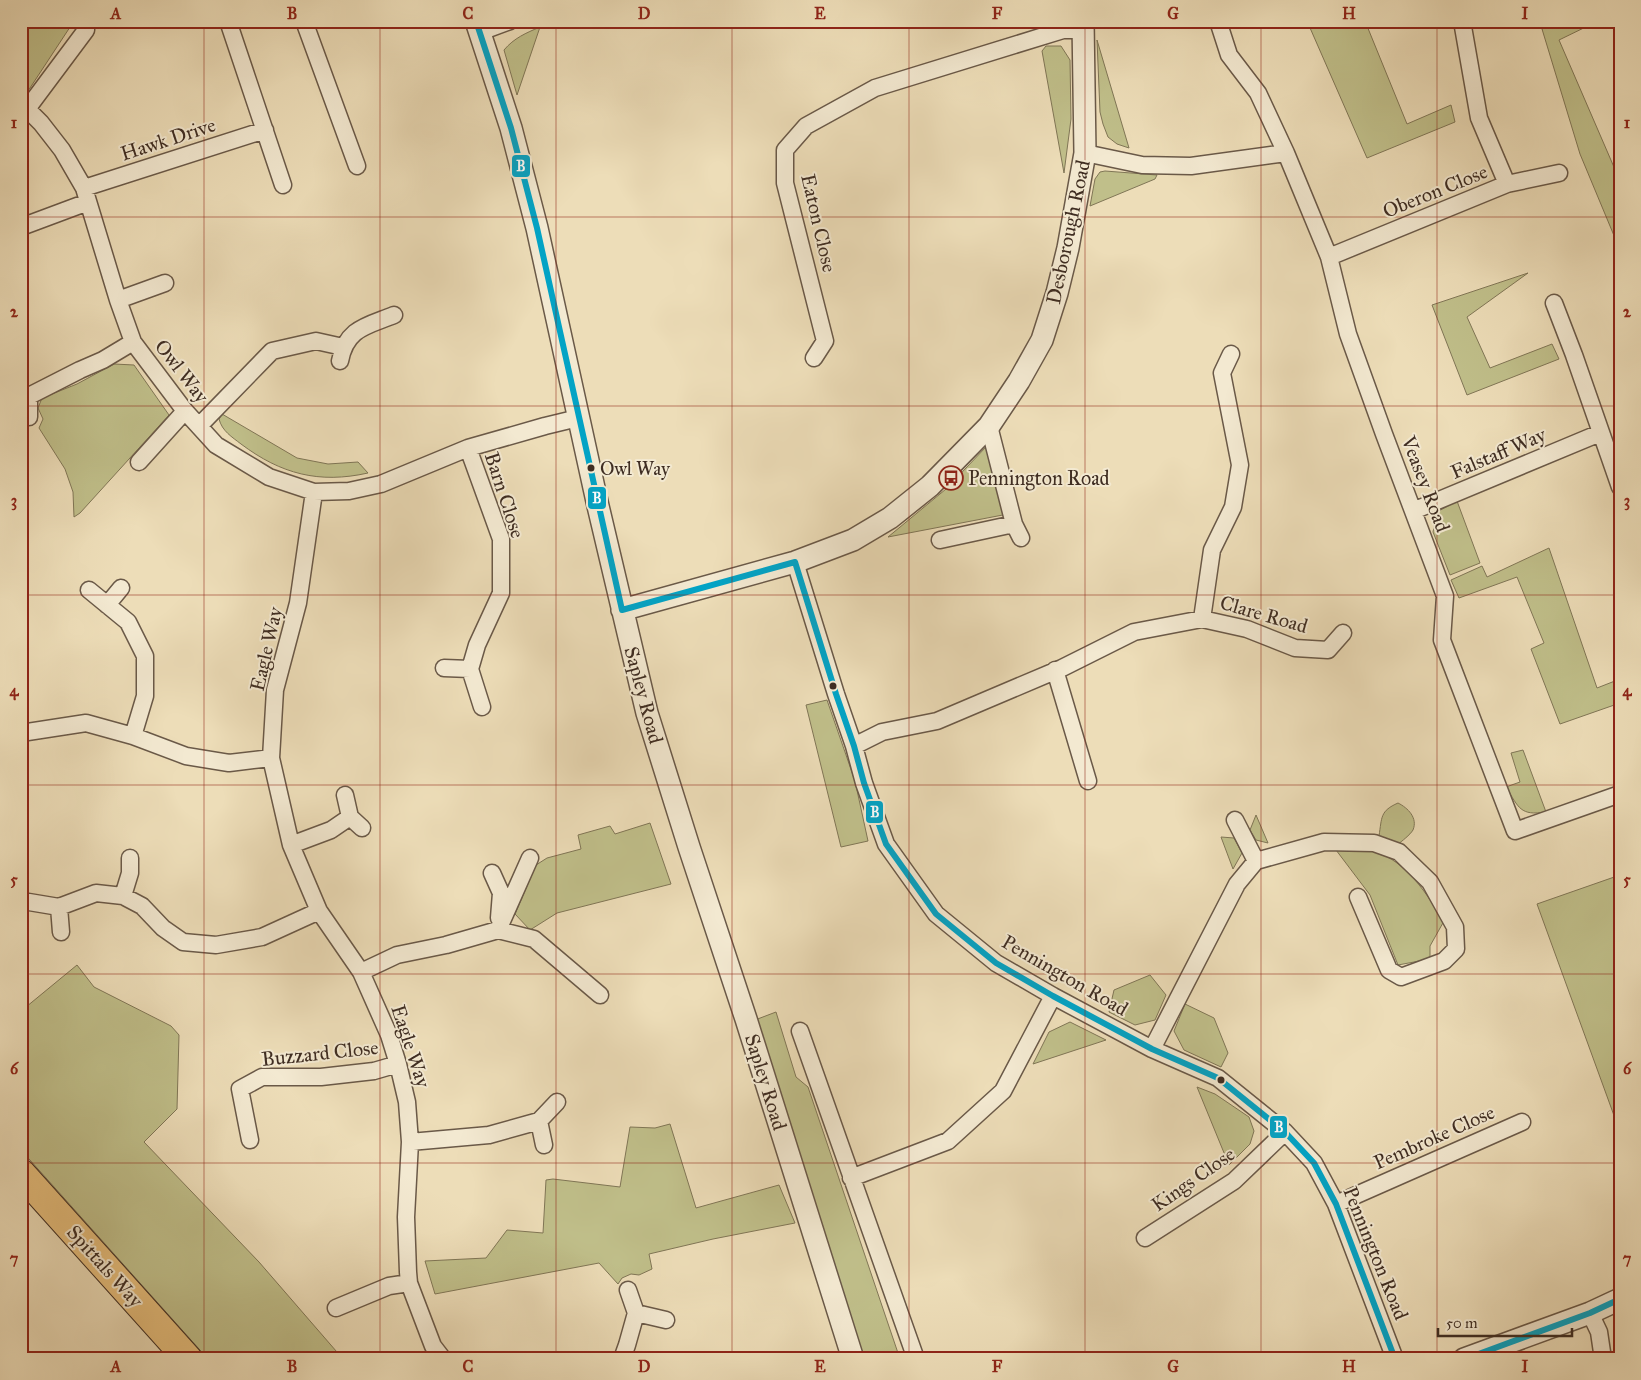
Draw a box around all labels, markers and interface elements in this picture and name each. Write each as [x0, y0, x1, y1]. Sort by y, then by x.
text: A [110, 4, 122, 23]
text: B [287, 4, 297, 23]
text: C [463, 4, 474, 23]
text: D [638, 4, 651, 23]
text: E [814, 4, 826, 23]
text: F [992, 4, 1003, 23]
text: G [1167, 4, 1179, 23]
text: H [1342, 4, 1356, 23]
text: I [1522, 4, 1529, 23]
street label: Hawk Drive [117, 112, 219, 166]
text: 1 [11, 113, 18, 132]
text: 1 [1624, 113, 1631, 132]
line badge: B [511, 154, 531, 178]
text: B [516, 158, 526, 175]
street label: Desborough Road [1041, 158, 1096, 307]
street label: Oberon Close [1379, 159, 1491, 223]
street label: Eaton Close [796, 172, 842, 274]
text: 2 [10, 302, 19, 321]
text: 2 [1623, 302, 1632, 321]
street label: Owl Way [150, 335, 214, 408]
street label: Falstaff Way [1447, 422, 1550, 484]
street label: Veasey Road [1396, 432, 1455, 535]
street label: Barn Close [480, 449, 530, 541]
place label: Owl Way [600, 457, 671, 480]
marker: Owl Way [586, 463, 596, 473]
bus stop icon: Pennington Road [938, 465, 964, 491]
place label: Pennington Road [968, 466, 1110, 491]
line badge: B [587, 486, 607, 510]
text: B [592, 490, 602, 507]
text: 3 [11, 491, 17, 511]
text: 3 [1624, 491, 1630, 511]
street label: Clare Road [1217, 590, 1311, 638]
street label: Eagle Way [245, 604, 288, 694]
street label: Sapley Road [620, 644, 668, 746]
text: 4 [10, 681, 20, 701]
unlabelled marker [828, 681, 838, 691]
text: 4 [1623, 681, 1633, 701]
line badge: B [865, 800, 884, 824]
text: B [870, 804, 880, 821]
text: 5 [10, 870, 18, 889]
text: 5 [1623, 870, 1631, 889]
street label: Pennington Road [997, 929, 1132, 1022]
street label: Eagle Way [385, 1002, 436, 1091]
street label: Sapley Road [740, 1031, 792, 1133]
street label: Buzzard Close [260, 1035, 380, 1071]
text: 6 [10, 1059, 19, 1078]
text: 6 [1623, 1059, 1632, 1078]
unlabelled marker [1216, 1075, 1226, 1085]
street label: Pembroke Close [1370, 1100, 1498, 1174]
line badge: B [1269, 1115, 1288, 1139]
text: B [1274, 1119, 1284, 1136]
street label: Kings Close [1147, 1142, 1240, 1217]
street label: Pennington Road [1337, 1183, 1414, 1324]
street label: Spittals Way [62, 1220, 149, 1312]
text: 7 [10, 1249, 19, 1268]
text: 7 [1623, 1249, 1632, 1268]
scale bar [1438, 1305, 1572, 1337]
text: 50 m [1446, 1314, 1478, 1332]
text: A [110, 1357, 122, 1376]
text: B [287, 1357, 297, 1376]
text: C [463, 1357, 474, 1376]
text: D [638, 1357, 651, 1376]
text: E [814, 1357, 826, 1376]
text: F [992, 1357, 1003, 1376]
text: G [1167, 1357, 1179, 1376]
text: H [1342, 1357, 1356, 1376]
text: I [1522, 1357, 1529, 1376]

